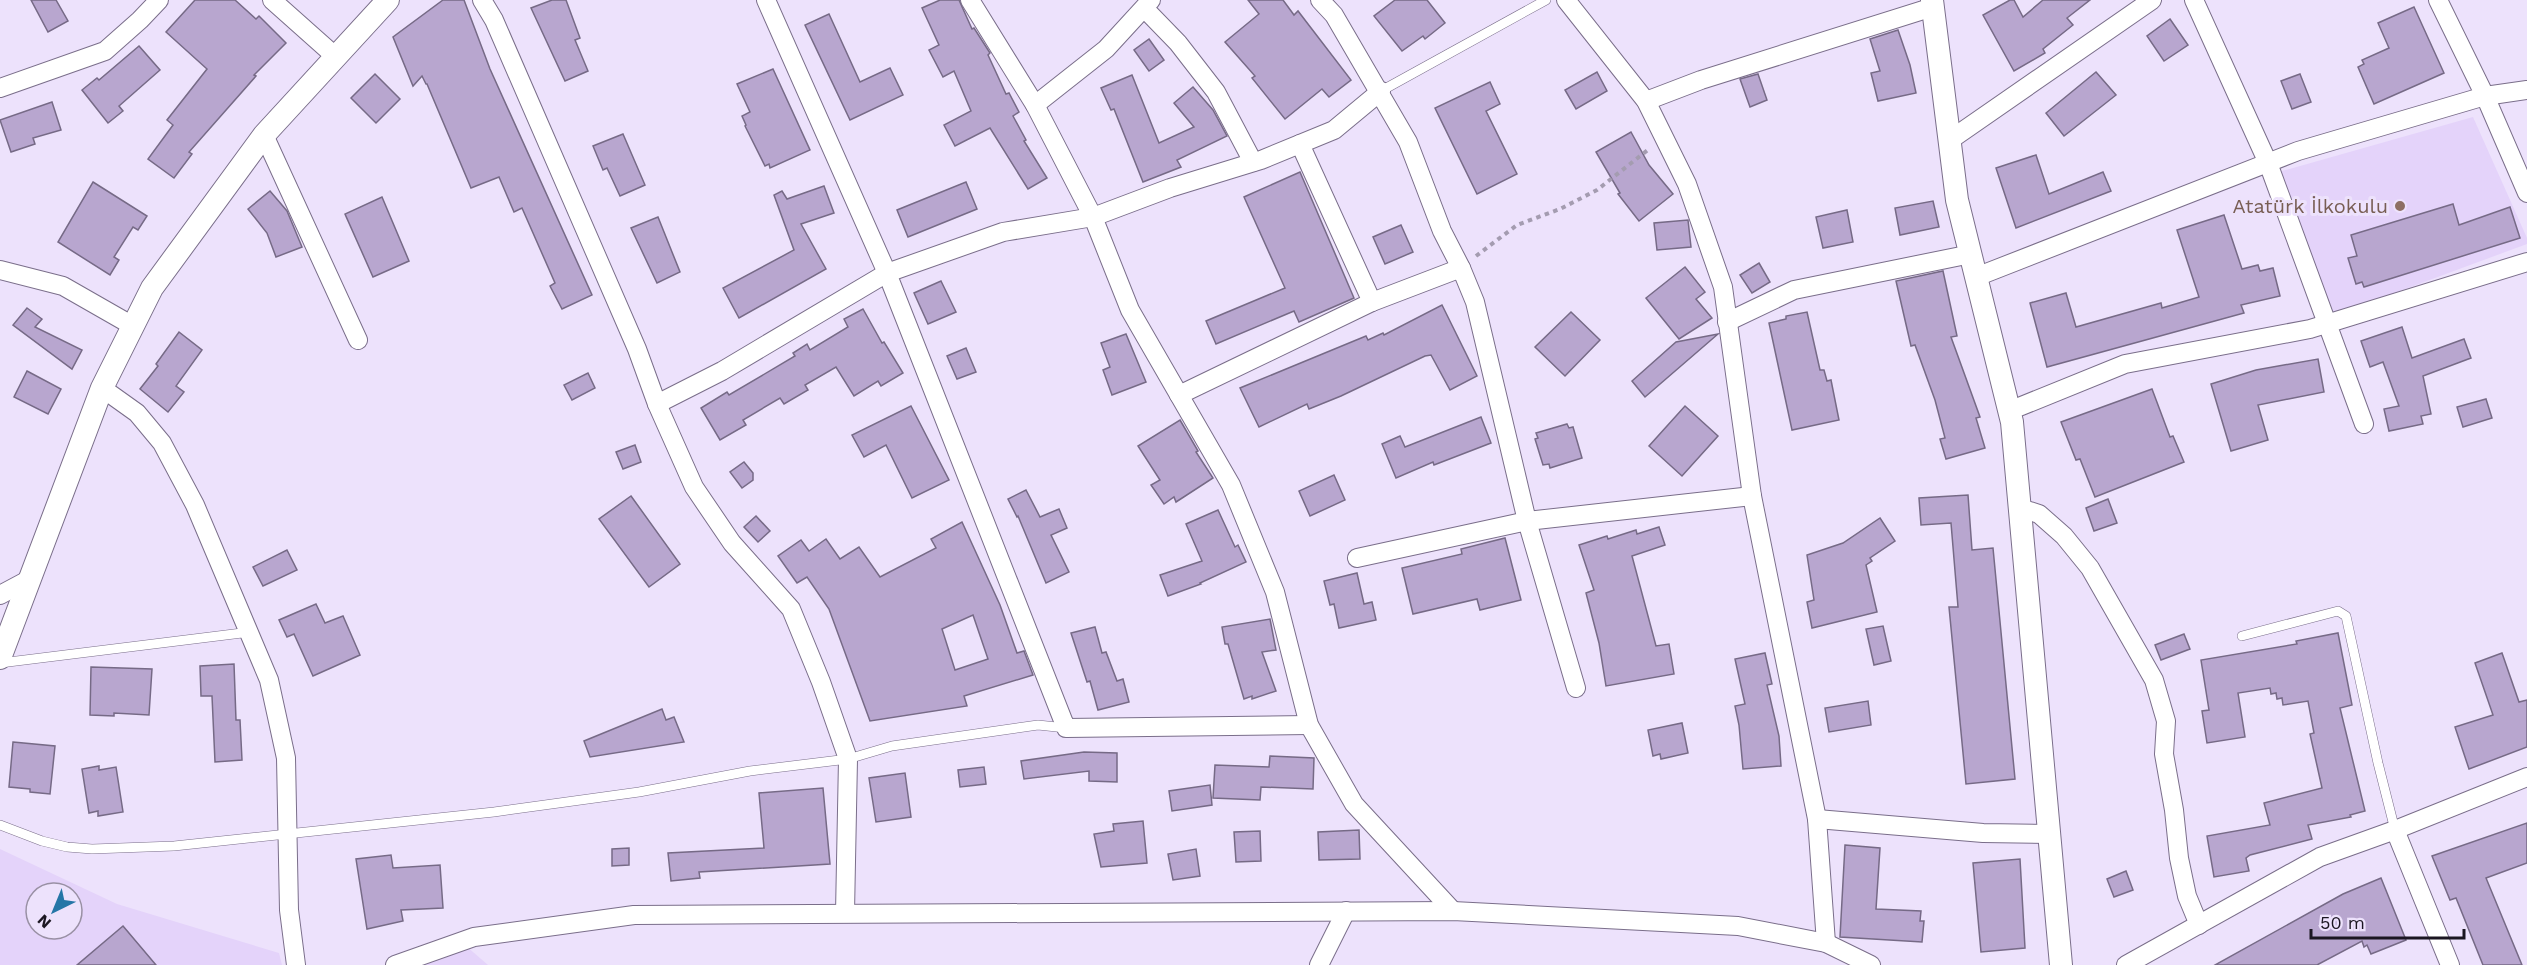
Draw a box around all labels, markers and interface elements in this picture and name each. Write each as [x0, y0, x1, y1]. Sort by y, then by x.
place label: Atatürk İlkokulu [2233, 194, 2388, 218]
marker: Atatürk İlkokulu [2393, 199, 2407, 213]
north arrow [24, 881, 84, 941]
scale bar [2311, 902, 2464, 940]
text: N [33, 911, 55, 933]
text: 50 m [2320, 912, 2365, 933]

